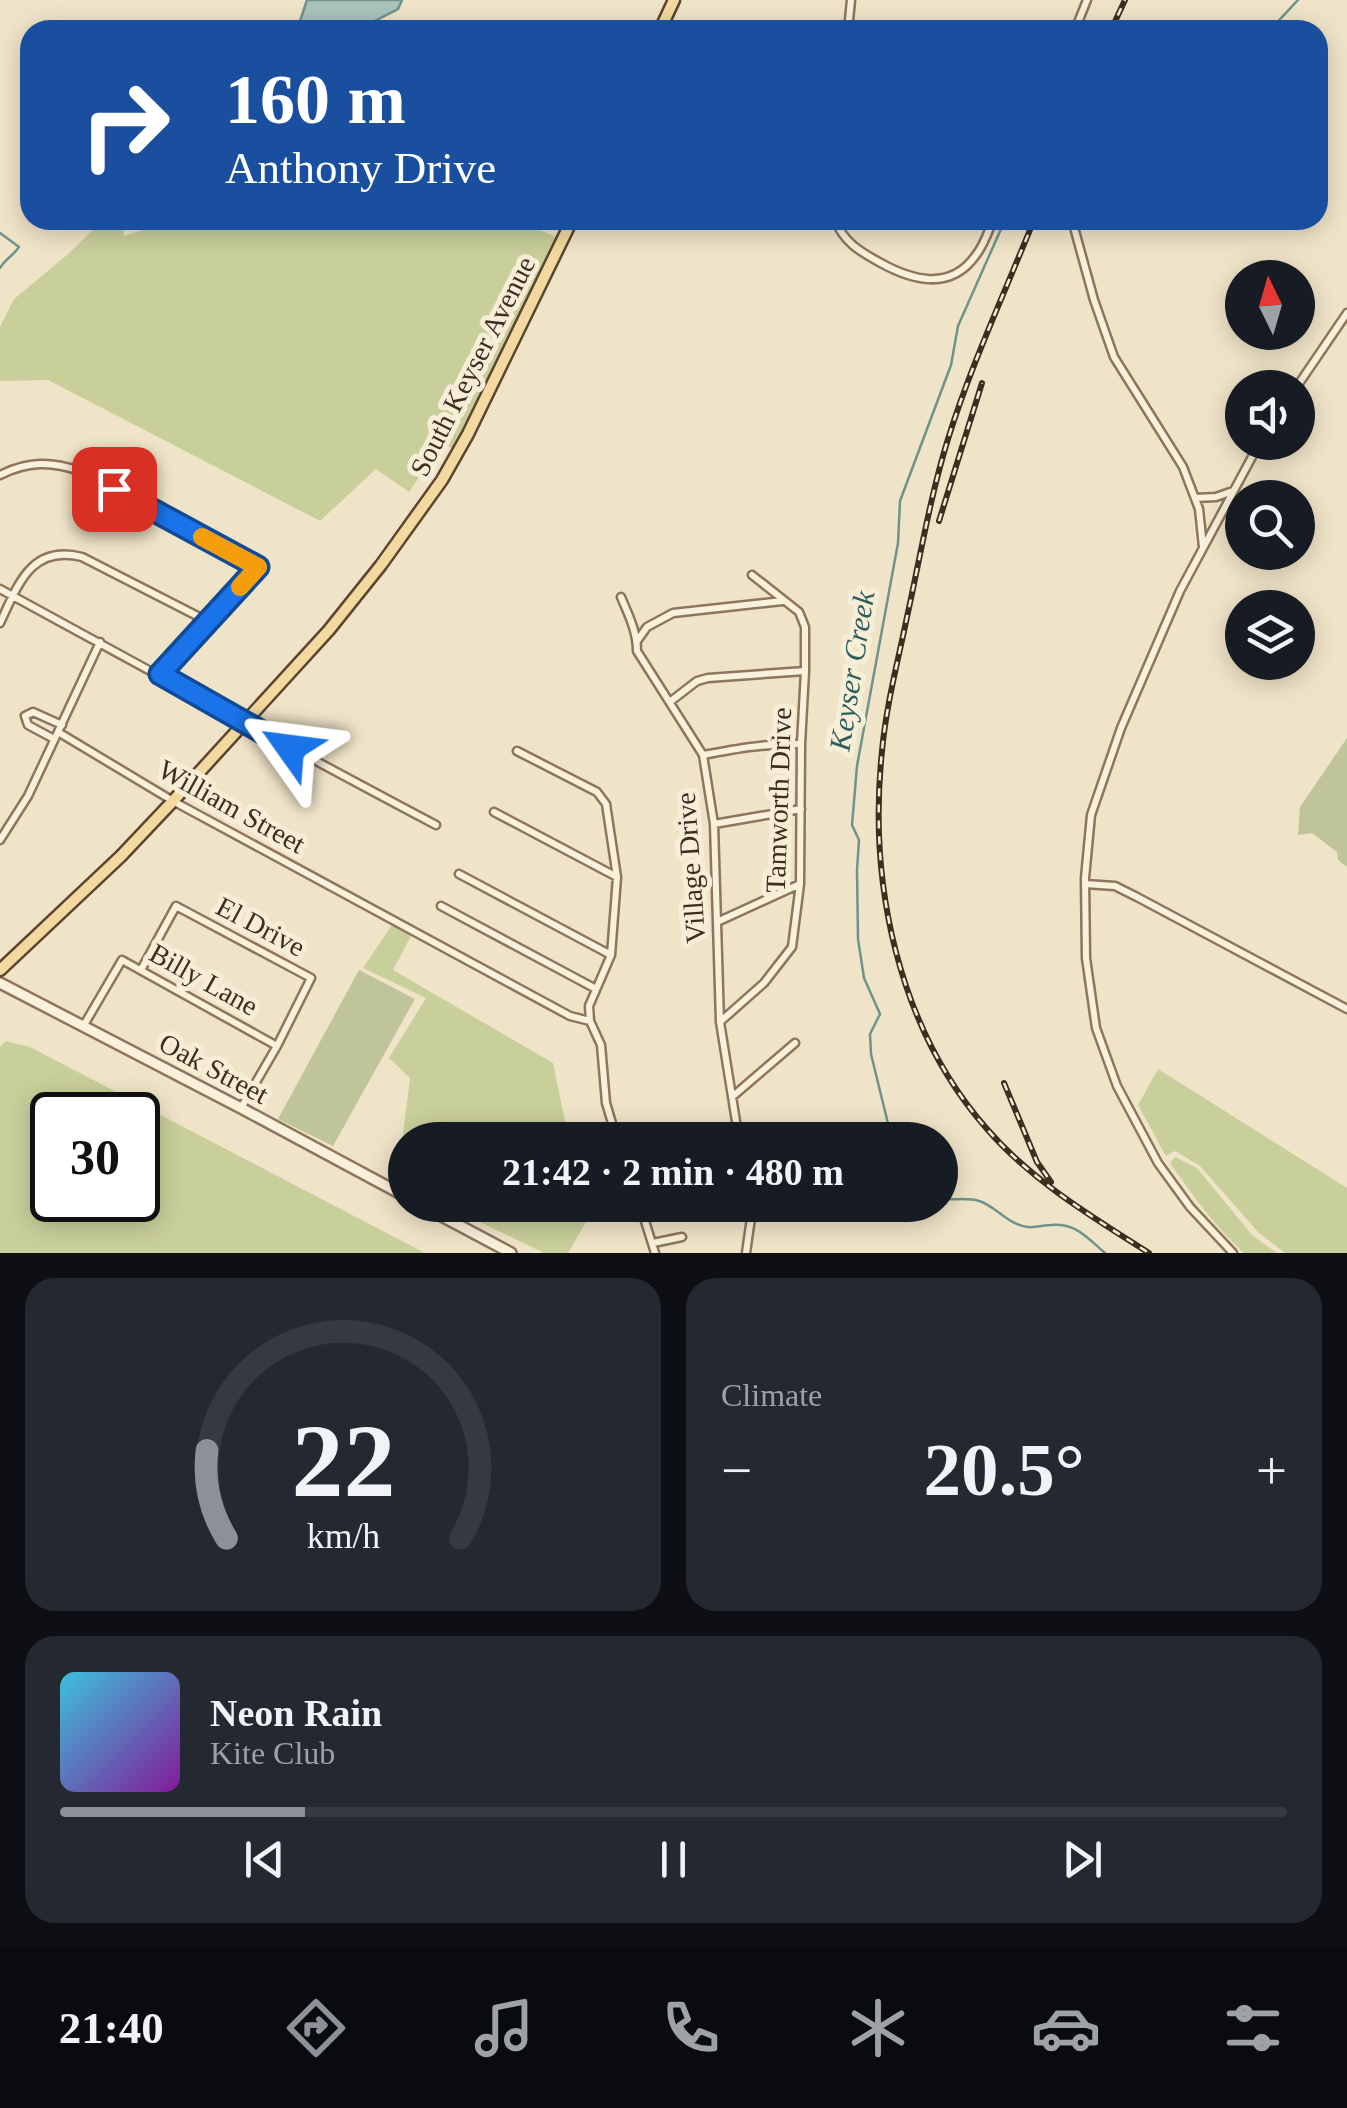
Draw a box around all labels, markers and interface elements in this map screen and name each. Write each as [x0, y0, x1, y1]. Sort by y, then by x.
icon: right [60, 60, 190, 190]
text: 160 m [225, 61, 406, 138]
text: Anthony Drive [225, 143, 496, 193]
street label: South Keyser Avenue [404, 251, 541, 481]
north arrow [1225, 260, 1315, 350]
map controls [1225, 260, 1315, 680]
button: sound [1225, 370, 1315, 460]
pin [72, 447, 157, 532]
icon: arrive [87, 462, 142, 517]
button: search [1225, 480, 1315, 570]
water label: Keyser Creek [822, 588, 881, 754]
button: layers [1225, 590, 1315, 680]
position arrow [238, 696, 342, 800]
street label: Tamworth Drive [760, 707, 797, 893]
street label: William Street [153, 753, 311, 860]
street label: Village Drive [670, 791, 711, 945]
street label: El Drive [211, 890, 310, 963]
street label: Billy Lane [144, 937, 263, 1022]
street label: Oak Street [154, 1027, 274, 1110]
speed limit sign: 30 [30, 1092, 160, 1222]
text: 21:42 · 2 min · 480 m [502, 1151, 844, 1193]
text: Climate [721, 1377, 822, 1413]
text: 22 [291, 1403, 395, 1518]
text: 20.5° [923, 1428, 1085, 1511]
text: − [721, 1440, 752, 1501]
text: + [1256, 1440, 1287, 1501]
text: km/h [306, 1516, 380, 1556]
text: Neon Rain [210, 1692, 382, 1734]
text: Kite Club [210, 1735, 335, 1771]
icon: previous [237, 1832, 292, 1887]
icon: pause [646, 1832, 701, 1887]
icon: next [1055, 1832, 1110, 1887]
icon: directions [281, 1993, 351, 2063]
icon: music [469, 1993, 539, 2063]
icon: phone [656, 1993, 726, 2063]
icon: climate [843, 1993, 913, 2063]
icon: car [1031, 1993, 1101, 2063]
icon: filters [1218, 1993, 1288, 2063]
text: 21:40 [59, 2003, 164, 2053]

